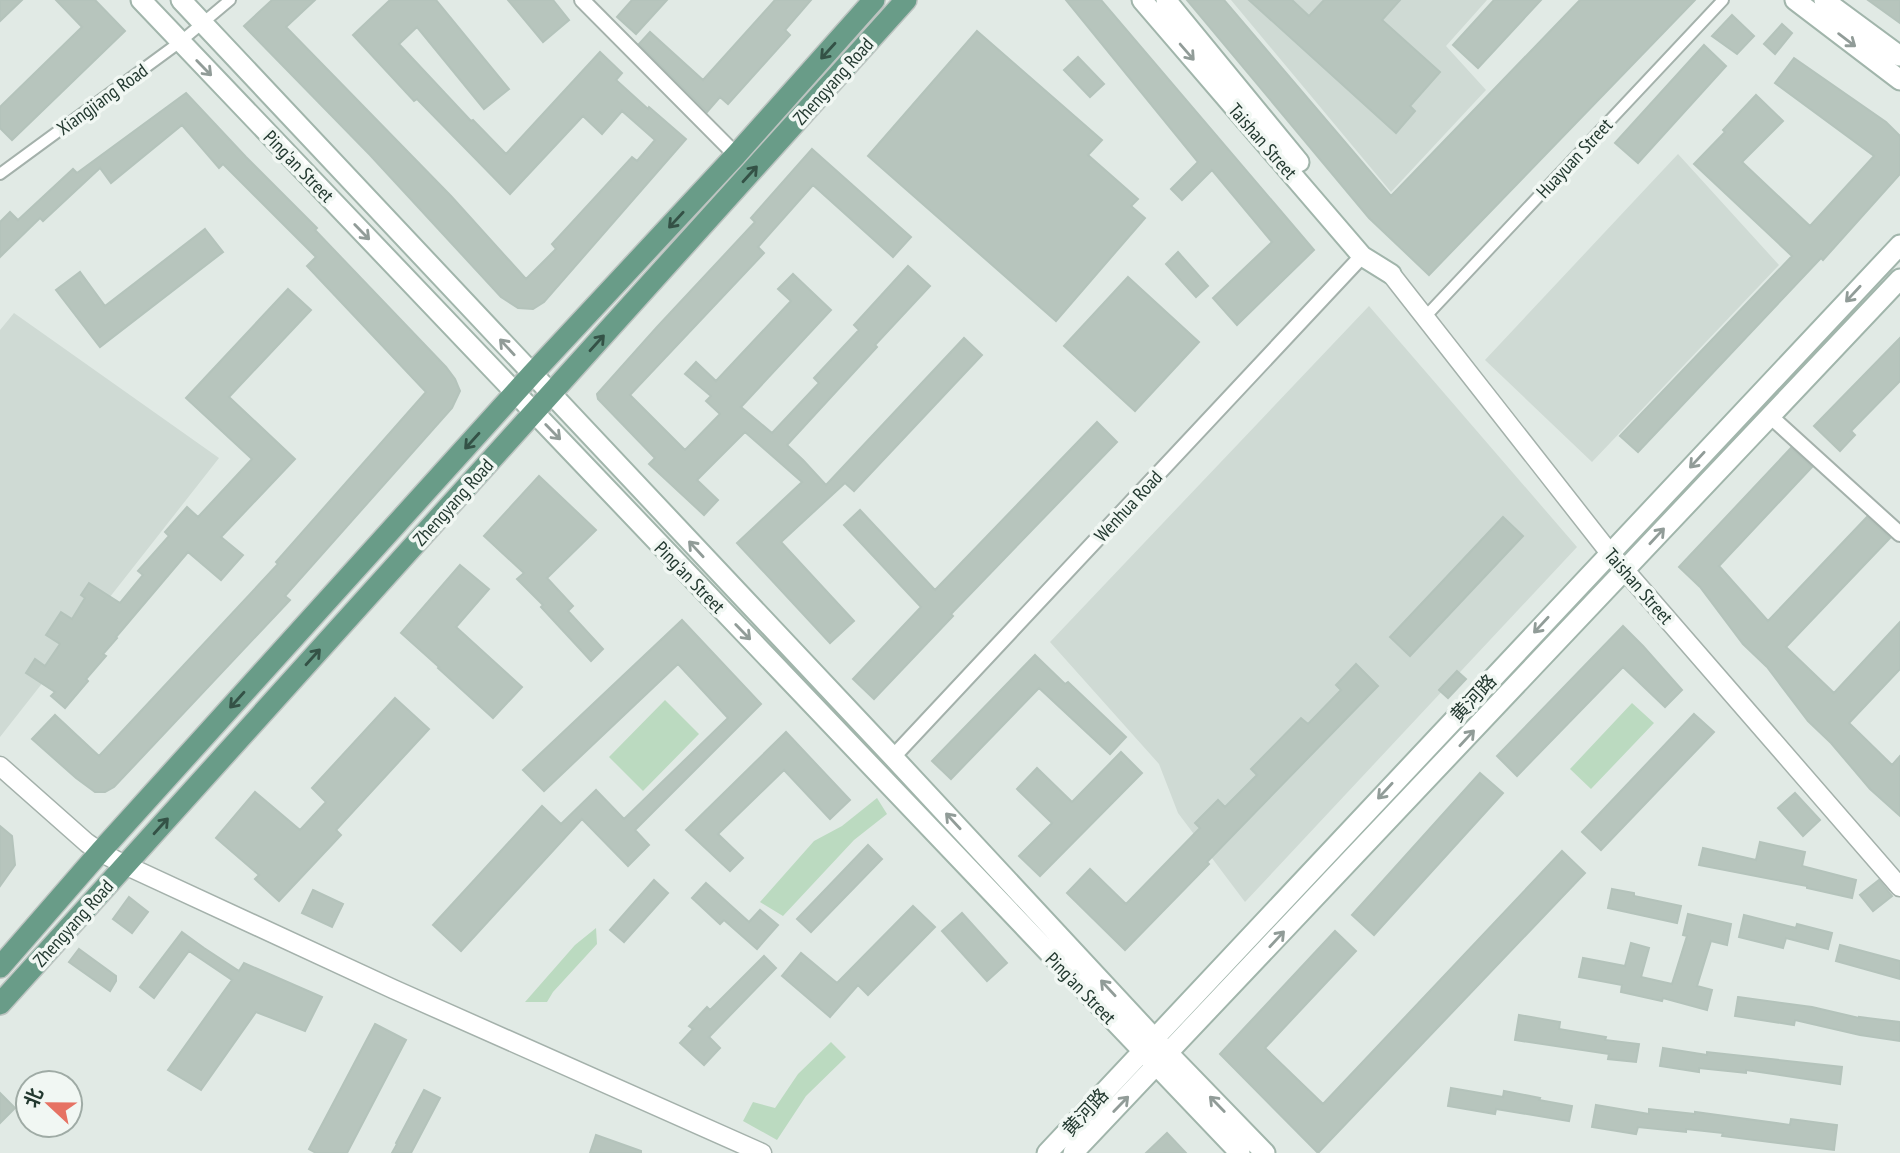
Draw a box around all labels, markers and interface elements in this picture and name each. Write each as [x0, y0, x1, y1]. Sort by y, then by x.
one-way arrow [1838, 32, 1856, 47]
street label: Zhengyang Road [788, 33, 878, 129]
one-way arrow [820, 42, 837, 59]
one-way arrow [1179, 42, 1195, 60]
street label: Xiangjiang Road [52, 58, 152, 140]
one-way arrow [196, 59, 213, 76]
street label: Taishan Street [1224, 98, 1303, 184]
street label: Huayuan Street [1531, 112, 1618, 203]
street label: Ping'an Street [259, 125, 340, 208]
one-way arrow [741, 166, 758, 183]
one-way arrow [667, 211, 684, 228]
one-way arrow [353, 223, 370, 240]
one-way arrow [1845, 285, 1862, 302]
one-way arrow [589, 334, 605, 352]
one-way arrow [499, 338, 515, 356]
one-way arrow [544, 423, 561, 440]
one-way arrow [463, 432, 480, 449]
one-way arrow [1688, 451, 1705, 468]
street label: Zhengyang Road [408, 454, 498, 550]
street label: Wenhua Road [1089, 465, 1167, 547]
one-way arrow [1648, 528, 1665, 545]
street label: Ping'an Street [650, 536, 731, 619]
one-way arrow [688, 540, 705, 557]
street label: Taishan Street [1600, 543, 1679, 629]
one-way arrow [1533, 616, 1549, 634]
one-way arrow [735, 623, 752, 640]
one-way arrow [305, 648, 321, 666]
street label: 黄河路 [1445, 669, 1501, 727]
one-way arrow [229, 691, 245, 709]
one-way arrow [1458, 729, 1475, 746]
one-way arrow [1377, 782, 1394, 799]
one-way arrow [945, 812, 961, 830]
one-way arrow [152, 818, 169, 835]
street label: Zhengyang Road [28, 875, 118, 971]
one-way arrow [1268, 930, 1285, 948]
street label: Ping'an Street [1041, 947, 1122, 1030]
one-way arrow [1100, 979, 1116, 997]
north arrow [14, 1069, 84, 1139]
street label: 黄河路 [1057, 1083, 1113, 1141]
text: 北 [19, 1084, 48, 1111]
one-way arrow [1209, 1095, 1226, 1112]
one-way arrow [1112, 1096, 1129, 1113]

